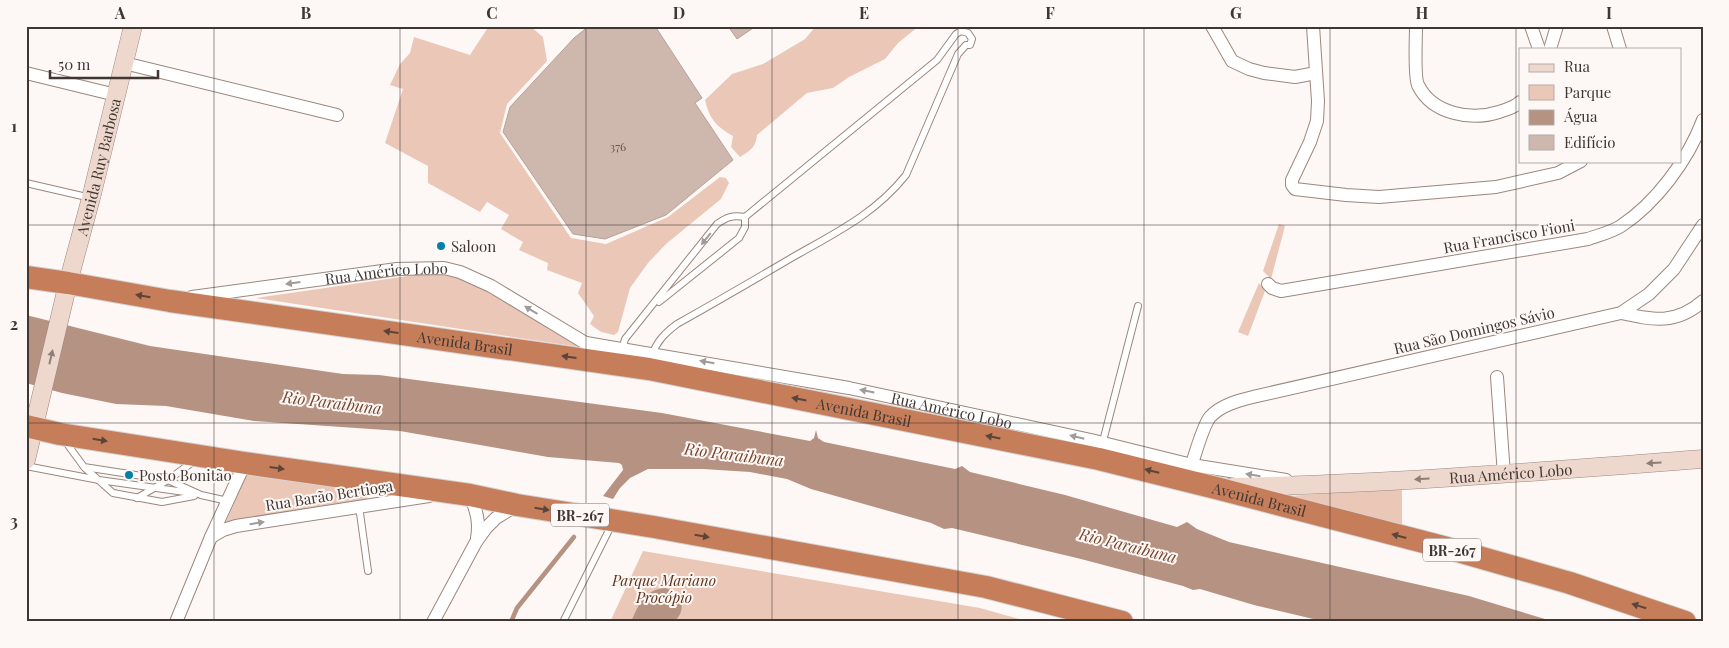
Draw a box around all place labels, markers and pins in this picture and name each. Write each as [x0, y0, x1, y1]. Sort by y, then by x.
place label: Saloon [451, 236, 496, 256]
marker: Saloon [435, 240, 447, 252]
place label: Posto Bonitão [139, 465, 232, 485]
marker: Posto Bonitão [123, 469, 135, 481]

